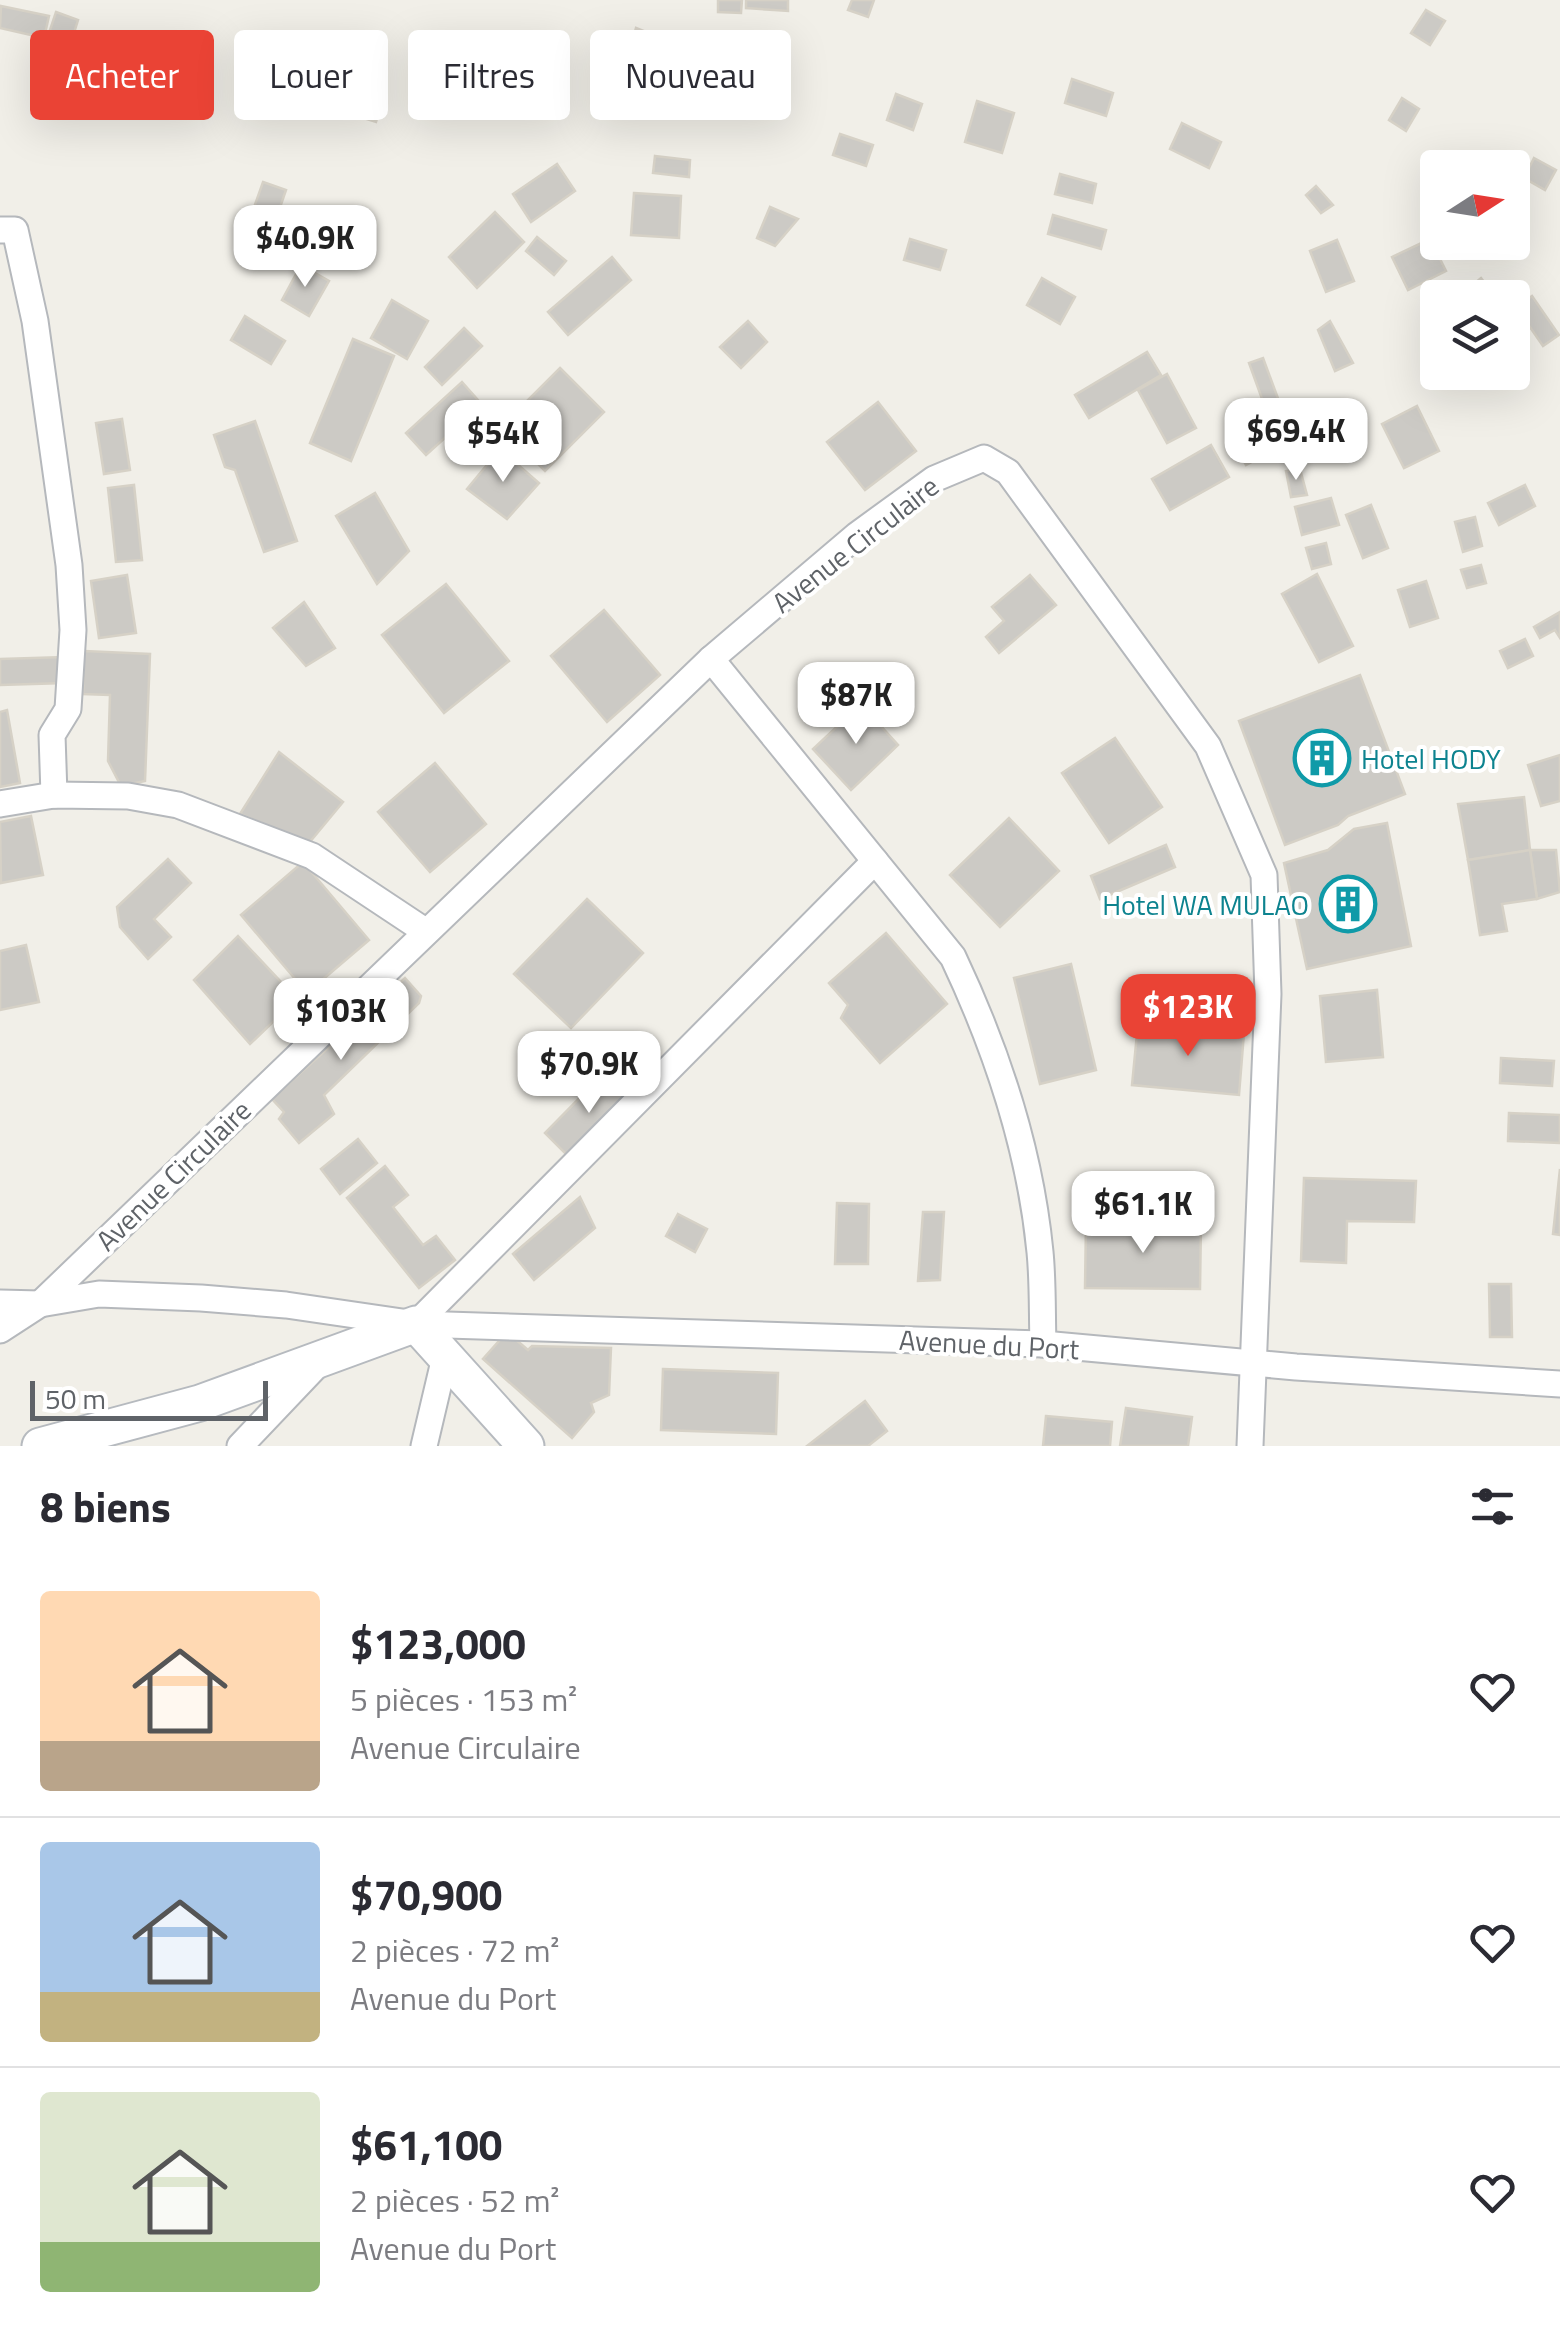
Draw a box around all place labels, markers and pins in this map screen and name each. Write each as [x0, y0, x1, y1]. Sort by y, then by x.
pin: $40.9K [224, 205, 386, 290]
pin: $69.4K [1215, 398, 1377, 483]
pin: $54K [444, 400, 562, 485]
pin: $87K [797, 662, 915, 747]
building icon: Hotel HODY [1292, 728, 1352, 788]
place label: Hotel HODY [1361, 737, 1501, 780]
building icon: Hotel WA MULAO [1318, 874, 1378, 934]
place label: Hotel WA MULAO [1102, 883, 1309, 926]
pin: $123K [1118, 974, 1258, 1059]
pin: $103K [271, 978, 411, 1063]
pin: $70.9K [508, 1031, 670, 1116]
pin: $61.1K [1062, 1171, 1224, 1256]

